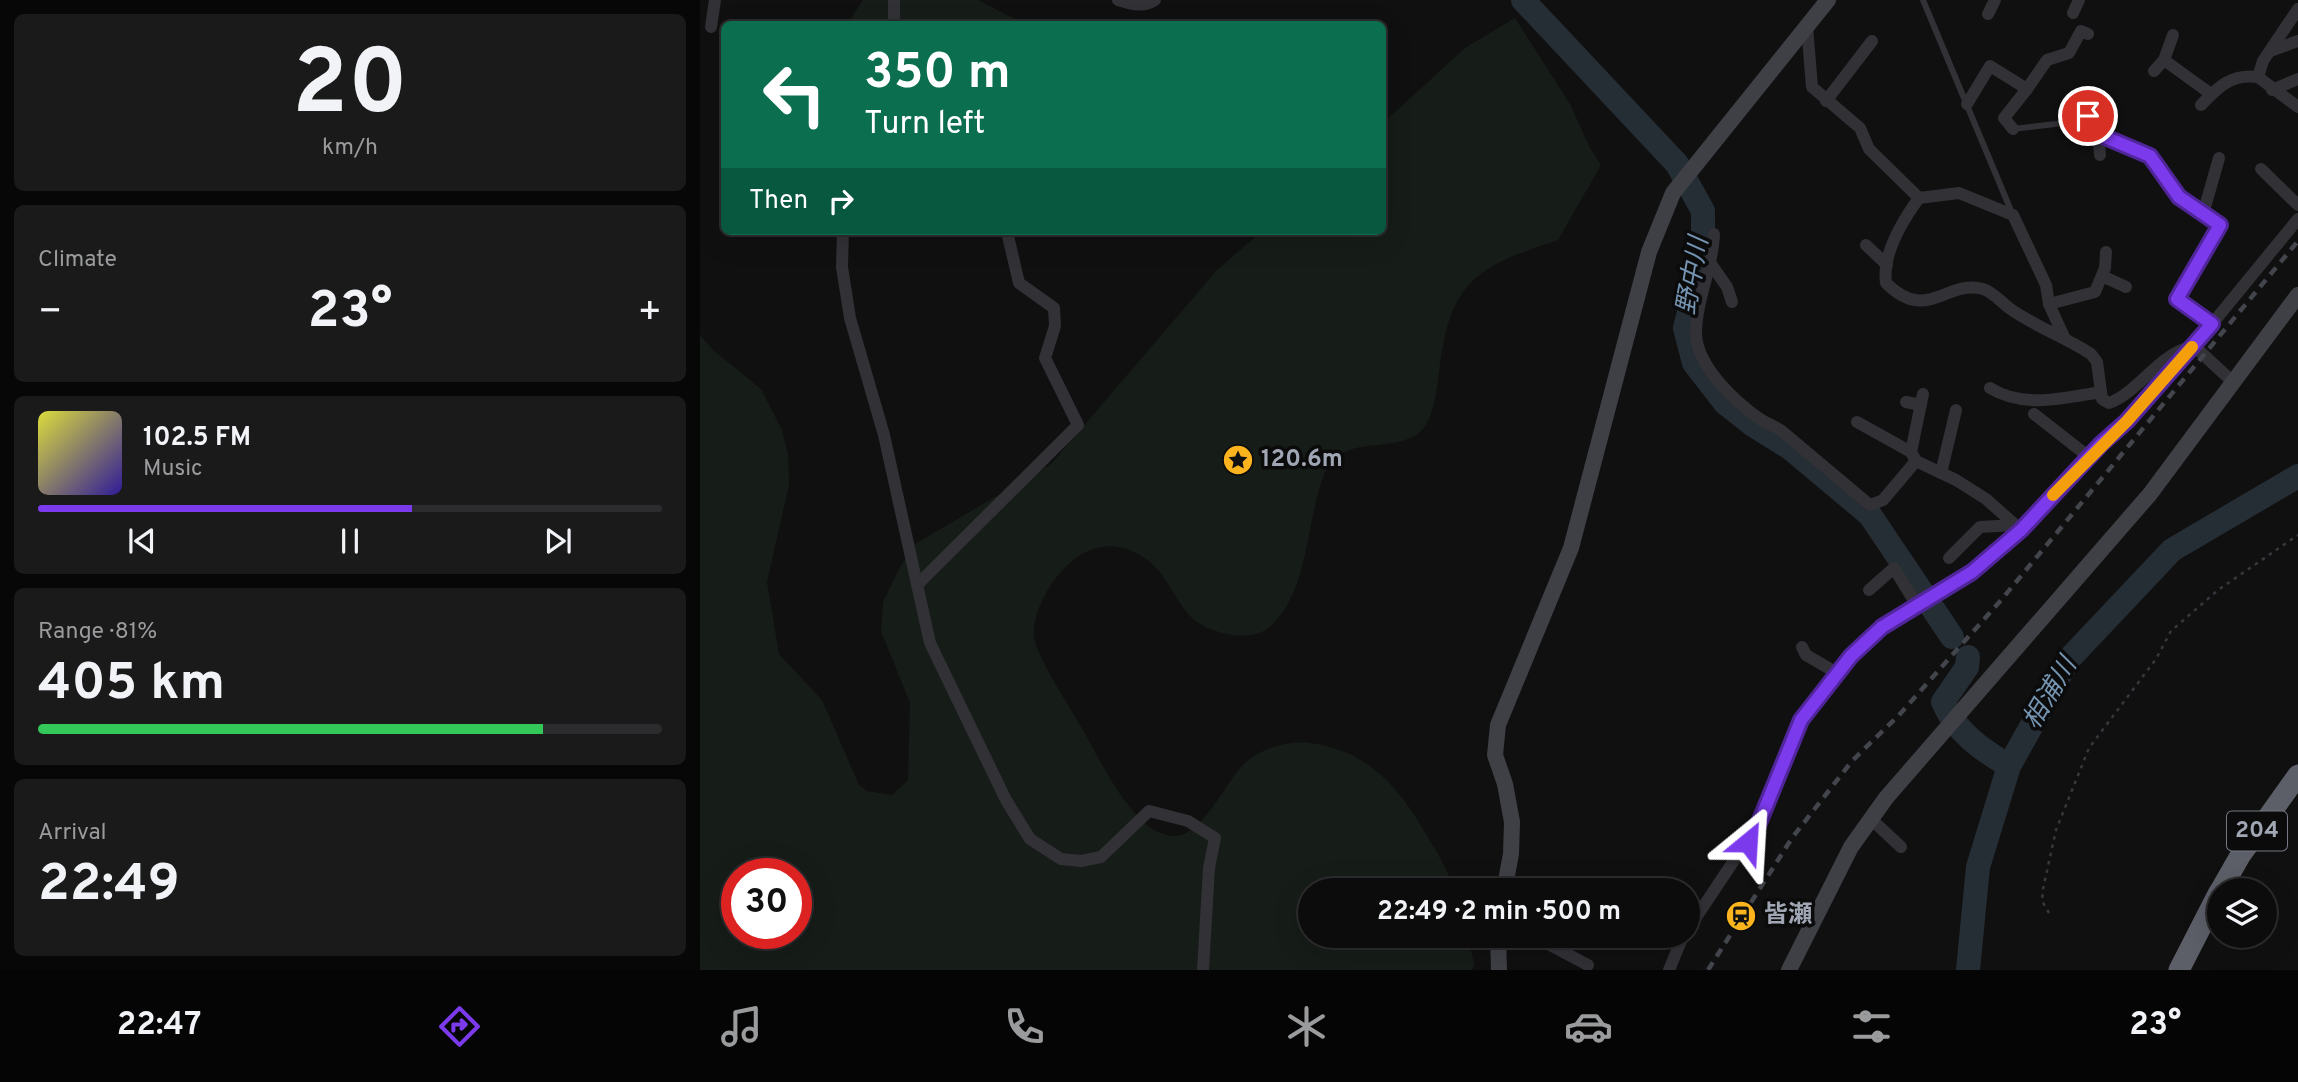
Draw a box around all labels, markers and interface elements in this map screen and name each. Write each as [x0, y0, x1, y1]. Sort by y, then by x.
text: 20 [292, 31, 408, 146]
text: 350 m [864, 44, 1011, 106]
icon: left [749, 49, 840, 140]
pin [2058, 86, 2118, 146]
icon: arrive [2069, 97, 2107, 135]
text: Turn left [864, 105, 985, 145]
text: km/h [322, 134, 378, 163]
icon: right [822, 182, 860, 220]
text: Then [749, 185, 808, 218]
water label: 野中川 [1671, 232, 1718, 317]
text: Climate [38, 246, 117, 275]
text: 23° [308, 280, 392, 346]
text: − [38, 289, 63, 338]
text: + [637, 289, 662, 338]
text: 102.5 FM [143, 422, 251, 455]
place icon: 120.6m [1221, 443, 1255, 477]
place label: 120.6m [1261, 445, 1343, 475]
text: Music [143, 455, 203, 484]
icon: previous [123, 522, 161, 560]
icon: pause [331, 522, 369, 560]
icon: next [539, 522, 577, 560]
text: Range · 81% [38, 618, 157, 647]
water label: 相浦川 [2017, 650, 2087, 736]
text: 405 km [38, 652, 225, 718]
position arrow [1711, 805, 1785, 879]
road number: 204 [2227, 811, 2287, 850]
text: Arrival [38, 819, 107, 848]
text: 22:49 [38, 853, 180, 919]
speed limit sign: 30 [721, 858, 812, 949]
map controls [2207, 878, 2277, 948]
button: layers [2207, 878, 2277, 948]
text: 22:49 · 2 min · 500 m [1377, 896, 1621, 929]
station icon: 皆瀬 [1724, 899, 1758, 933]
place label: 皆瀬 [1764, 901, 1812, 931]
icon: directions [435, 1002, 484, 1051]
icon: music [717, 1002, 766, 1051]
icon: phone [1000, 1002, 1049, 1051]
icon: climate [1282, 1002, 1331, 1051]
icon: car [1564, 1002, 1613, 1051]
icon: filters [1847, 1002, 1896, 1051]
text: 22:47 [117, 1006, 201, 1046]
text: 23° [2129, 1006, 2181, 1046]

